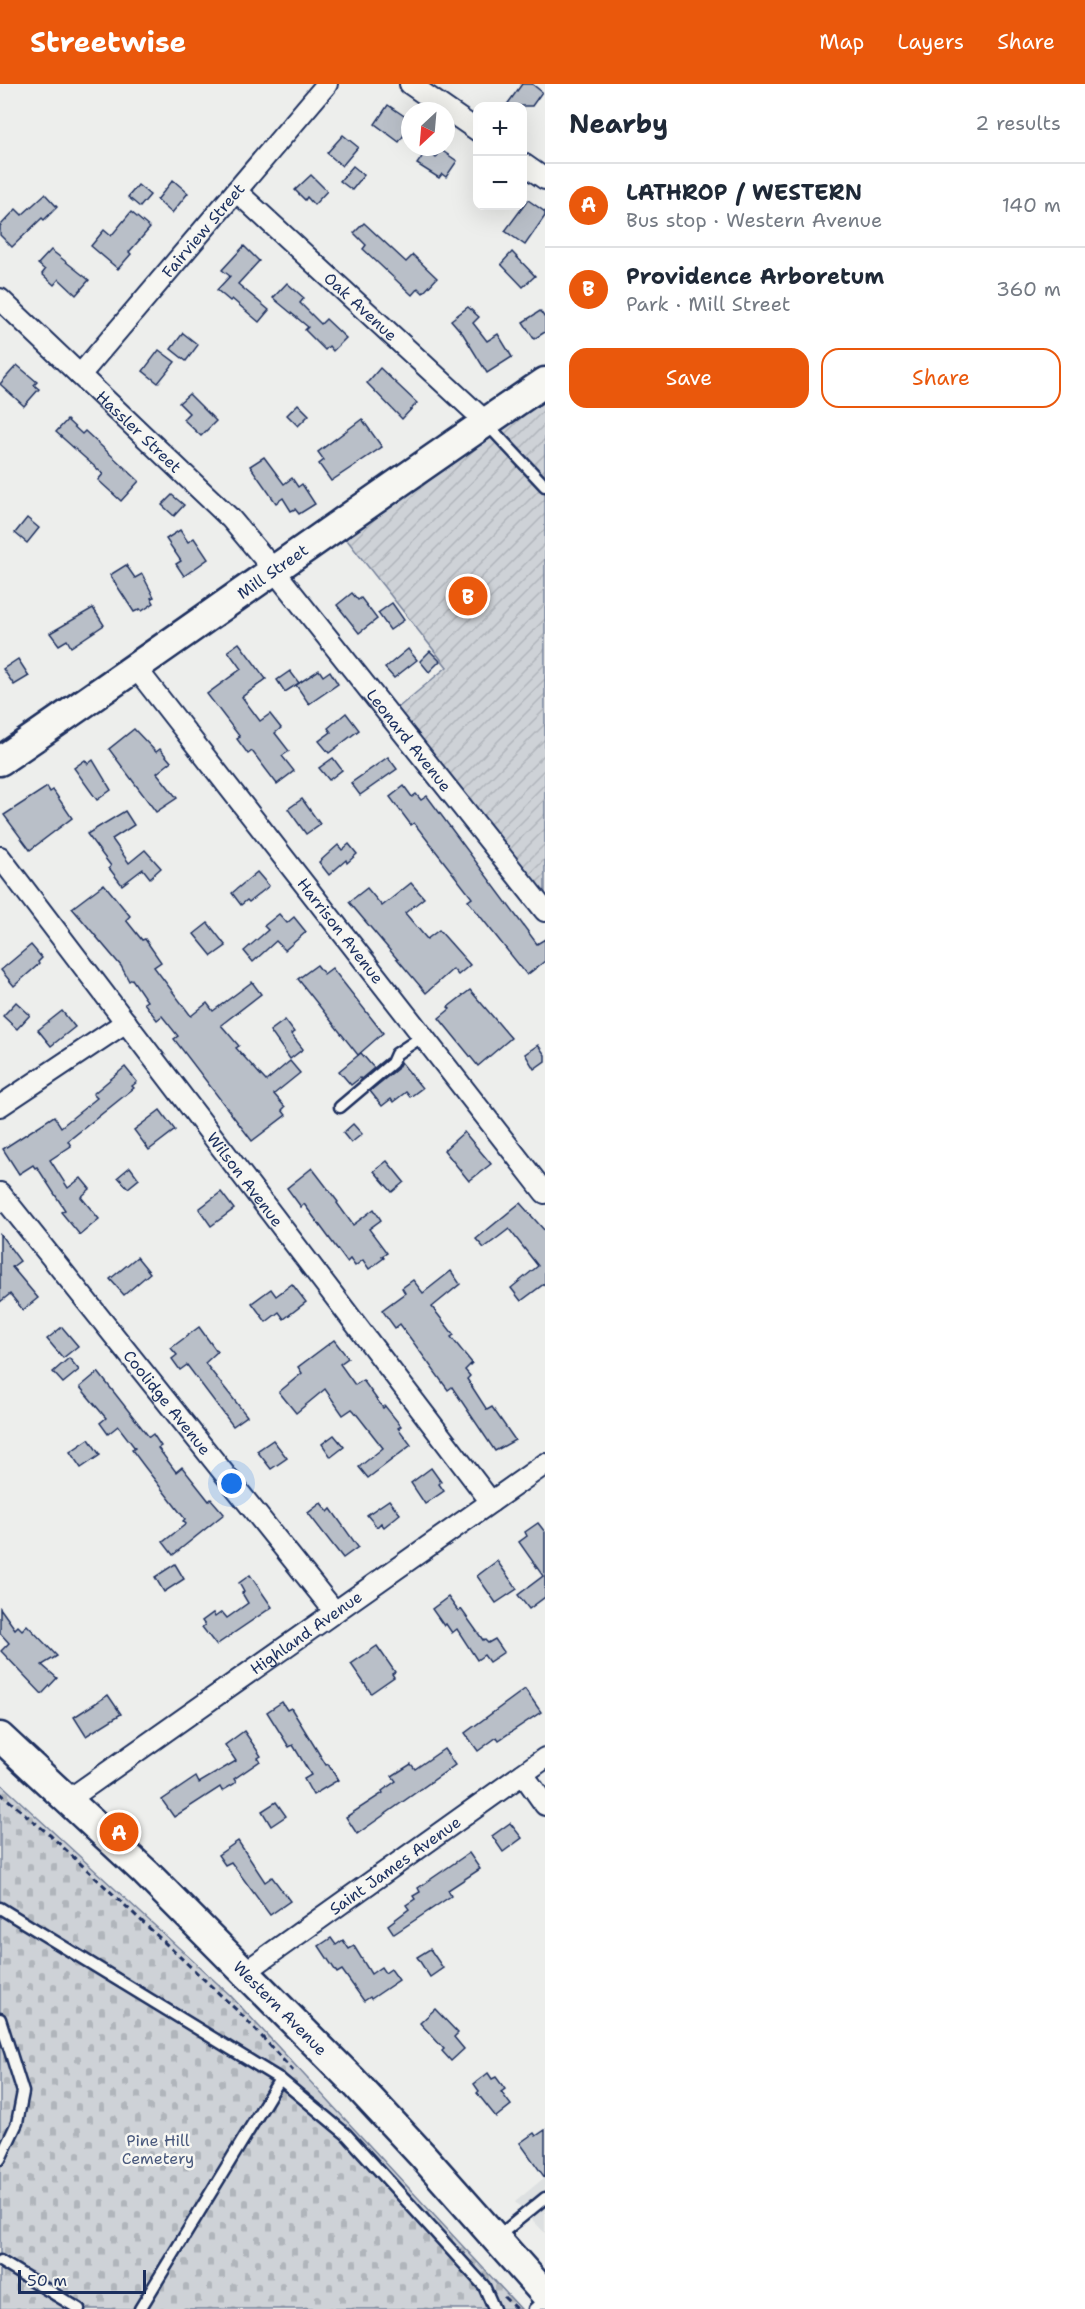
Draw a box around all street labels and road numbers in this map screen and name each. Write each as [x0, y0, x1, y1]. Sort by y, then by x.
street label: Fairview Street [157, 178, 249, 282]
street label: Oak Avenue [320, 267, 402, 345]
street label: Hassler Street [92, 386, 186, 477]
street label: Mill Street [233, 539, 312, 603]
street label: Leonard Avenue [362, 685, 456, 796]
street label: Harrison Avenue [293, 873, 388, 988]
street label: Wilson Avenue [203, 1128, 288, 1231]
street label: Coolidge Avenue [119, 1346, 216, 1459]
street label: Highland Avenue [246, 1586, 366, 1679]
street label: Saint James Avenue [325, 1811, 465, 1919]
street label: Western Avenue [229, 1956, 332, 2060]

